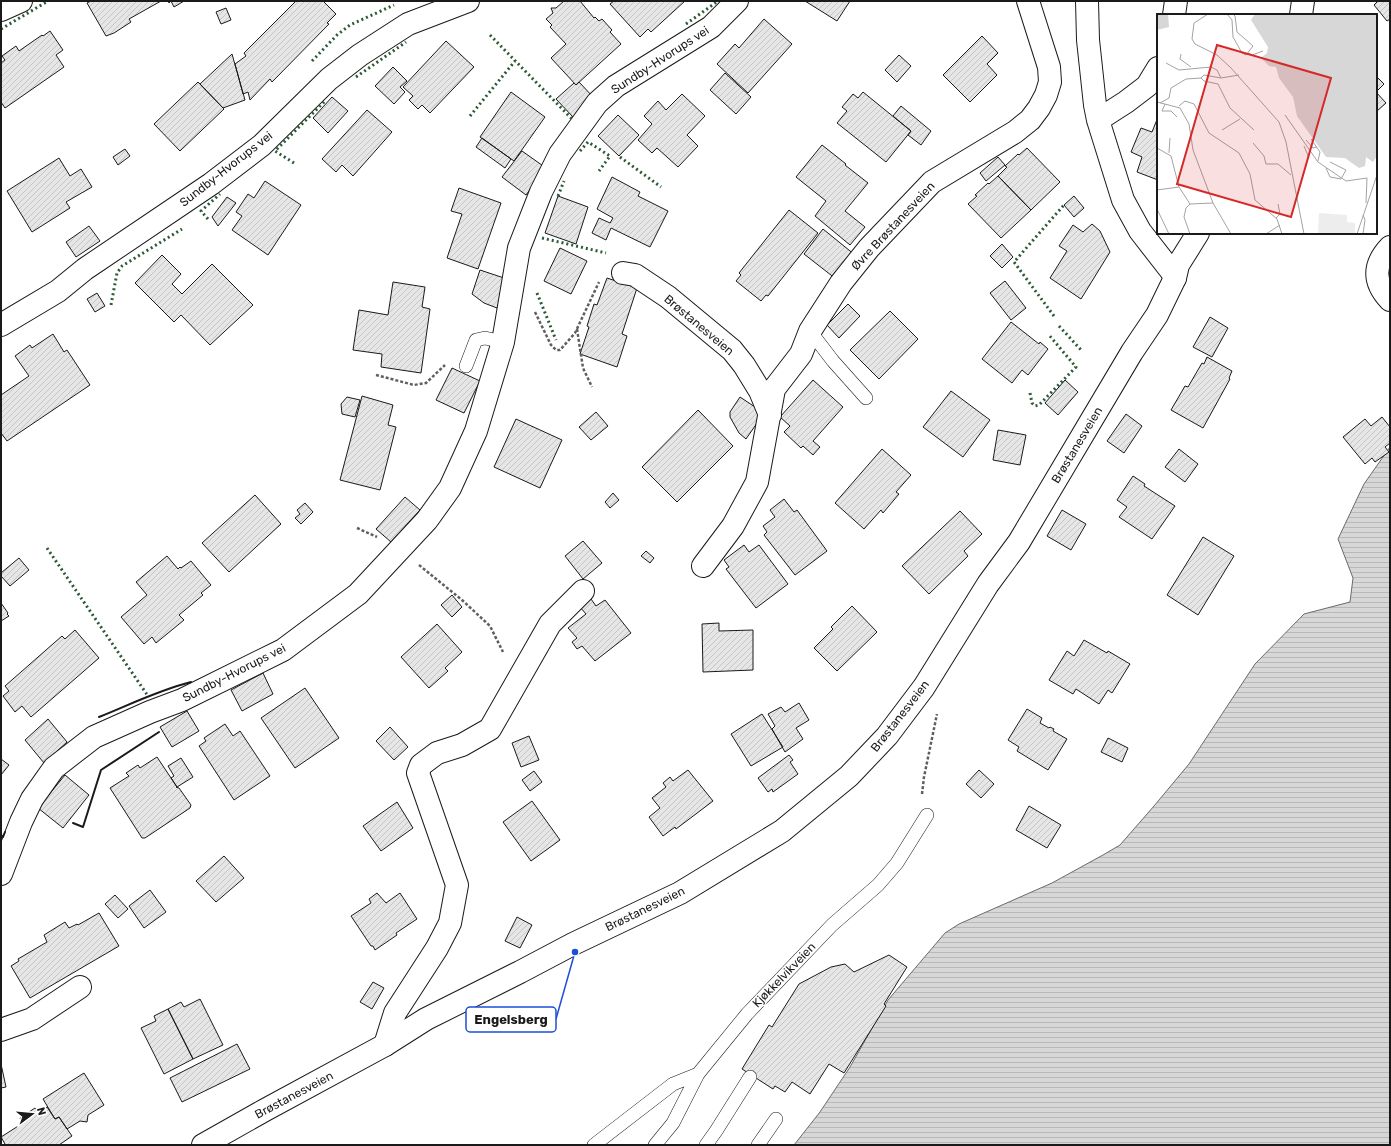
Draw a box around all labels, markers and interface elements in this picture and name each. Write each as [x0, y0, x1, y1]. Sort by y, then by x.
inset map [1157, 14, 1377, 234]
street label: Sundby-Hvorups vei [609, 23, 712, 97]
street label: Sundby-Hvorups vei [177, 128, 275, 210]
street label: Øvre Brøstanesveien [848, 179, 938, 273]
street label: Brøstanesveien [661, 292, 737, 358]
street label: Brøstanesveien [1049, 404, 1105, 486]
street label: Sundby-Hvorups vei [180, 641, 288, 705]
street label: Brøstanesveien [868, 678, 932, 754]
street label: Brøstanesveien [603, 884, 687, 934]
street label: Kjøkkelvikveien [750, 940, 818, 1010]
callout: Engelsberg [466, 1007, 556, 1032]
text: Engelsberg [474, 1012, 548, 1027]
street label: Brøstanesveien [252, 1068, 336, 1122]
north arrow [12, 1094, 52, 1134]
text: N [34, 1106, 48, 1117]

